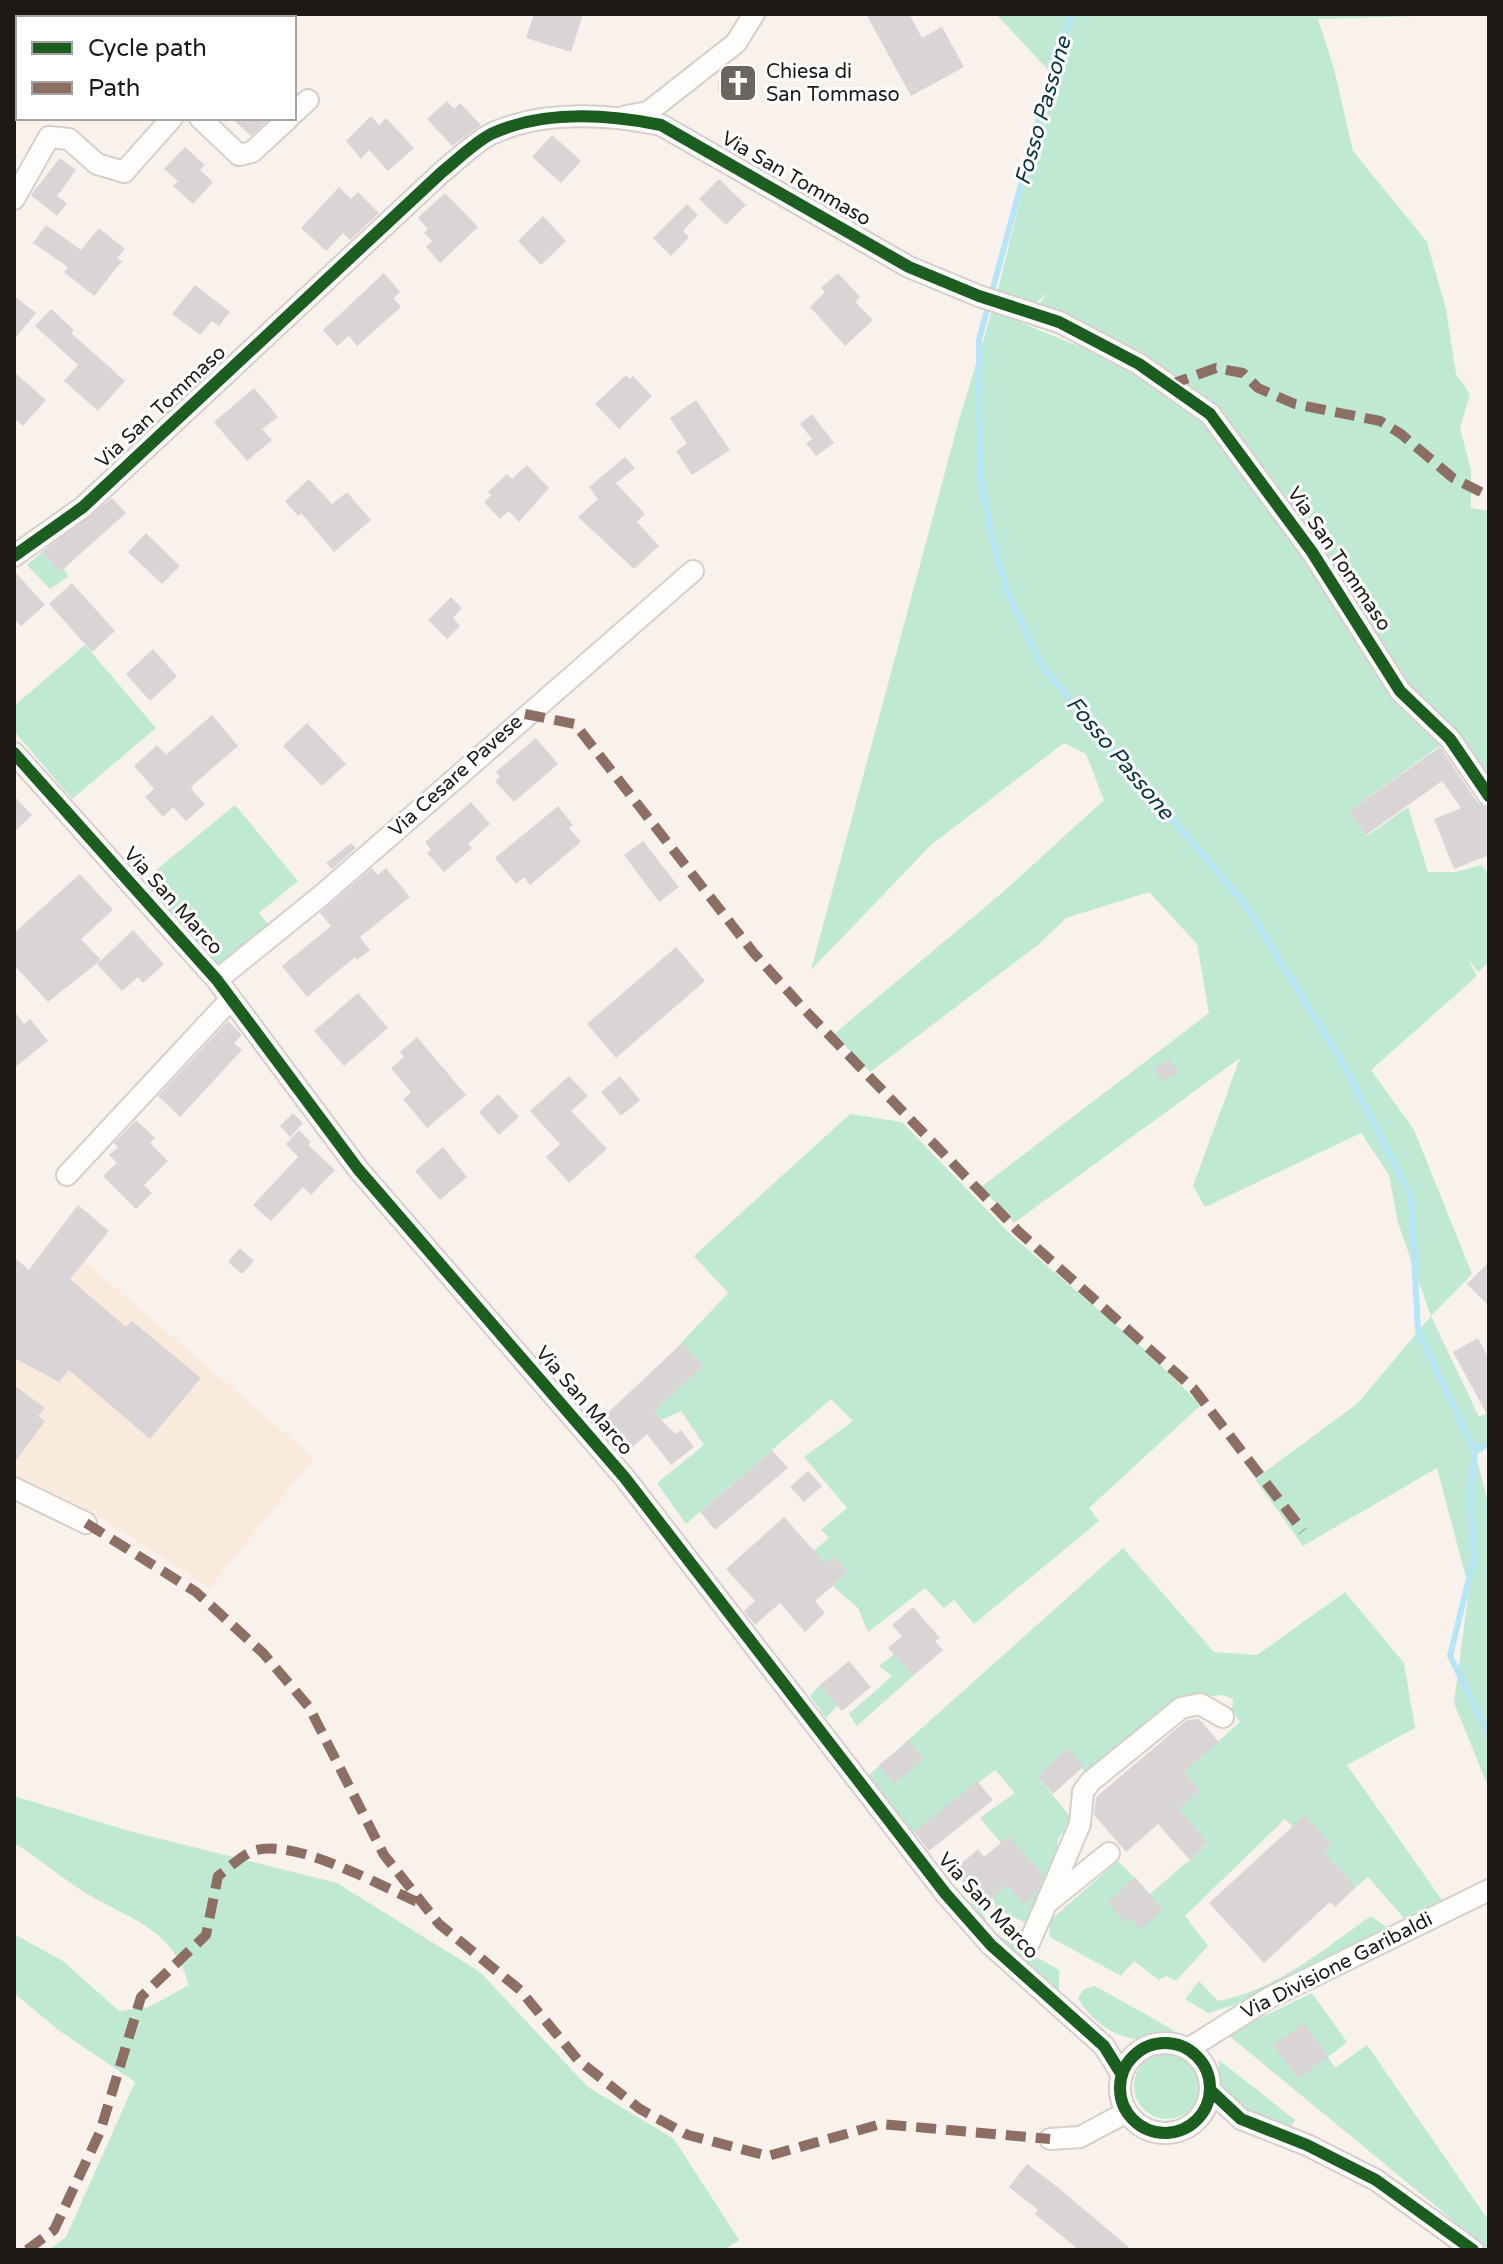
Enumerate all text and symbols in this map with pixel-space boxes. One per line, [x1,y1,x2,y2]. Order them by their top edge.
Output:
legend [16,16,296,120]
water label: Fosso Passone [1009,32,1077,188]
text: Cycle path [88,34,207,63]
place label: Chiesa di San Tommaso [766,60,900,107]
church icon: Chiesa di San Tommaso [717,62,759,104]
text: Path [88,74,141,103]
street label: Via San Tommaso [717,126,875,232]
street label: Via San Tommaso [91,341,231,473]
street label: Via San Tommaso [1282,482,1396,636]
water label: Fosso Passone [1061,691,1180,826]
street label: Via Cesare Pavese [384,710,528,842]
street label: Via San Marco [118,842,228,960]
street label: Via San Marco [530,1342,638,1460]
street label: Via San Marco [933,1848,1043,1964]
street label: Via Divisione Garibaldi [1237,1907,1437,2025]

